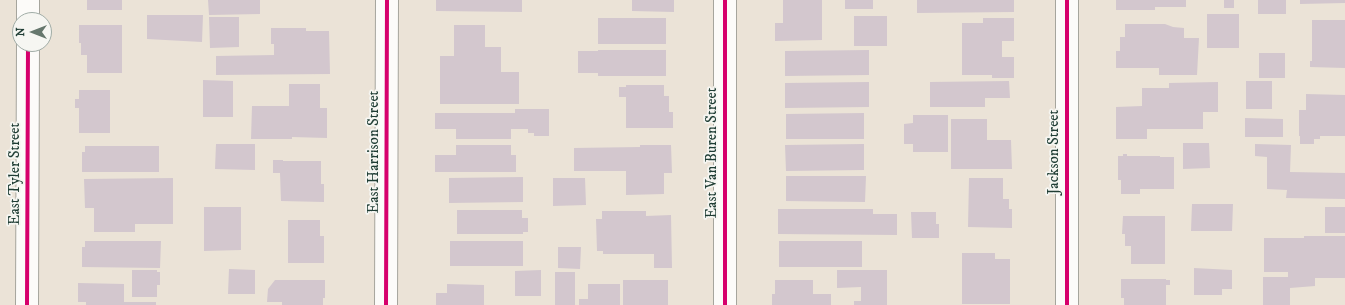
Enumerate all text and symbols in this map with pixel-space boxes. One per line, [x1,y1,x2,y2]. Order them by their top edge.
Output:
north arrow [12,12,52,52]
text: N [14,27,28,37]
street label: East Van Buren Street [704,87,722,219]
street label: East Harrison Street [366,91,384,213]
street label: Jackson Street [1046,110,1064,194]
street label: East Tyler Street [7,123,25,225]

